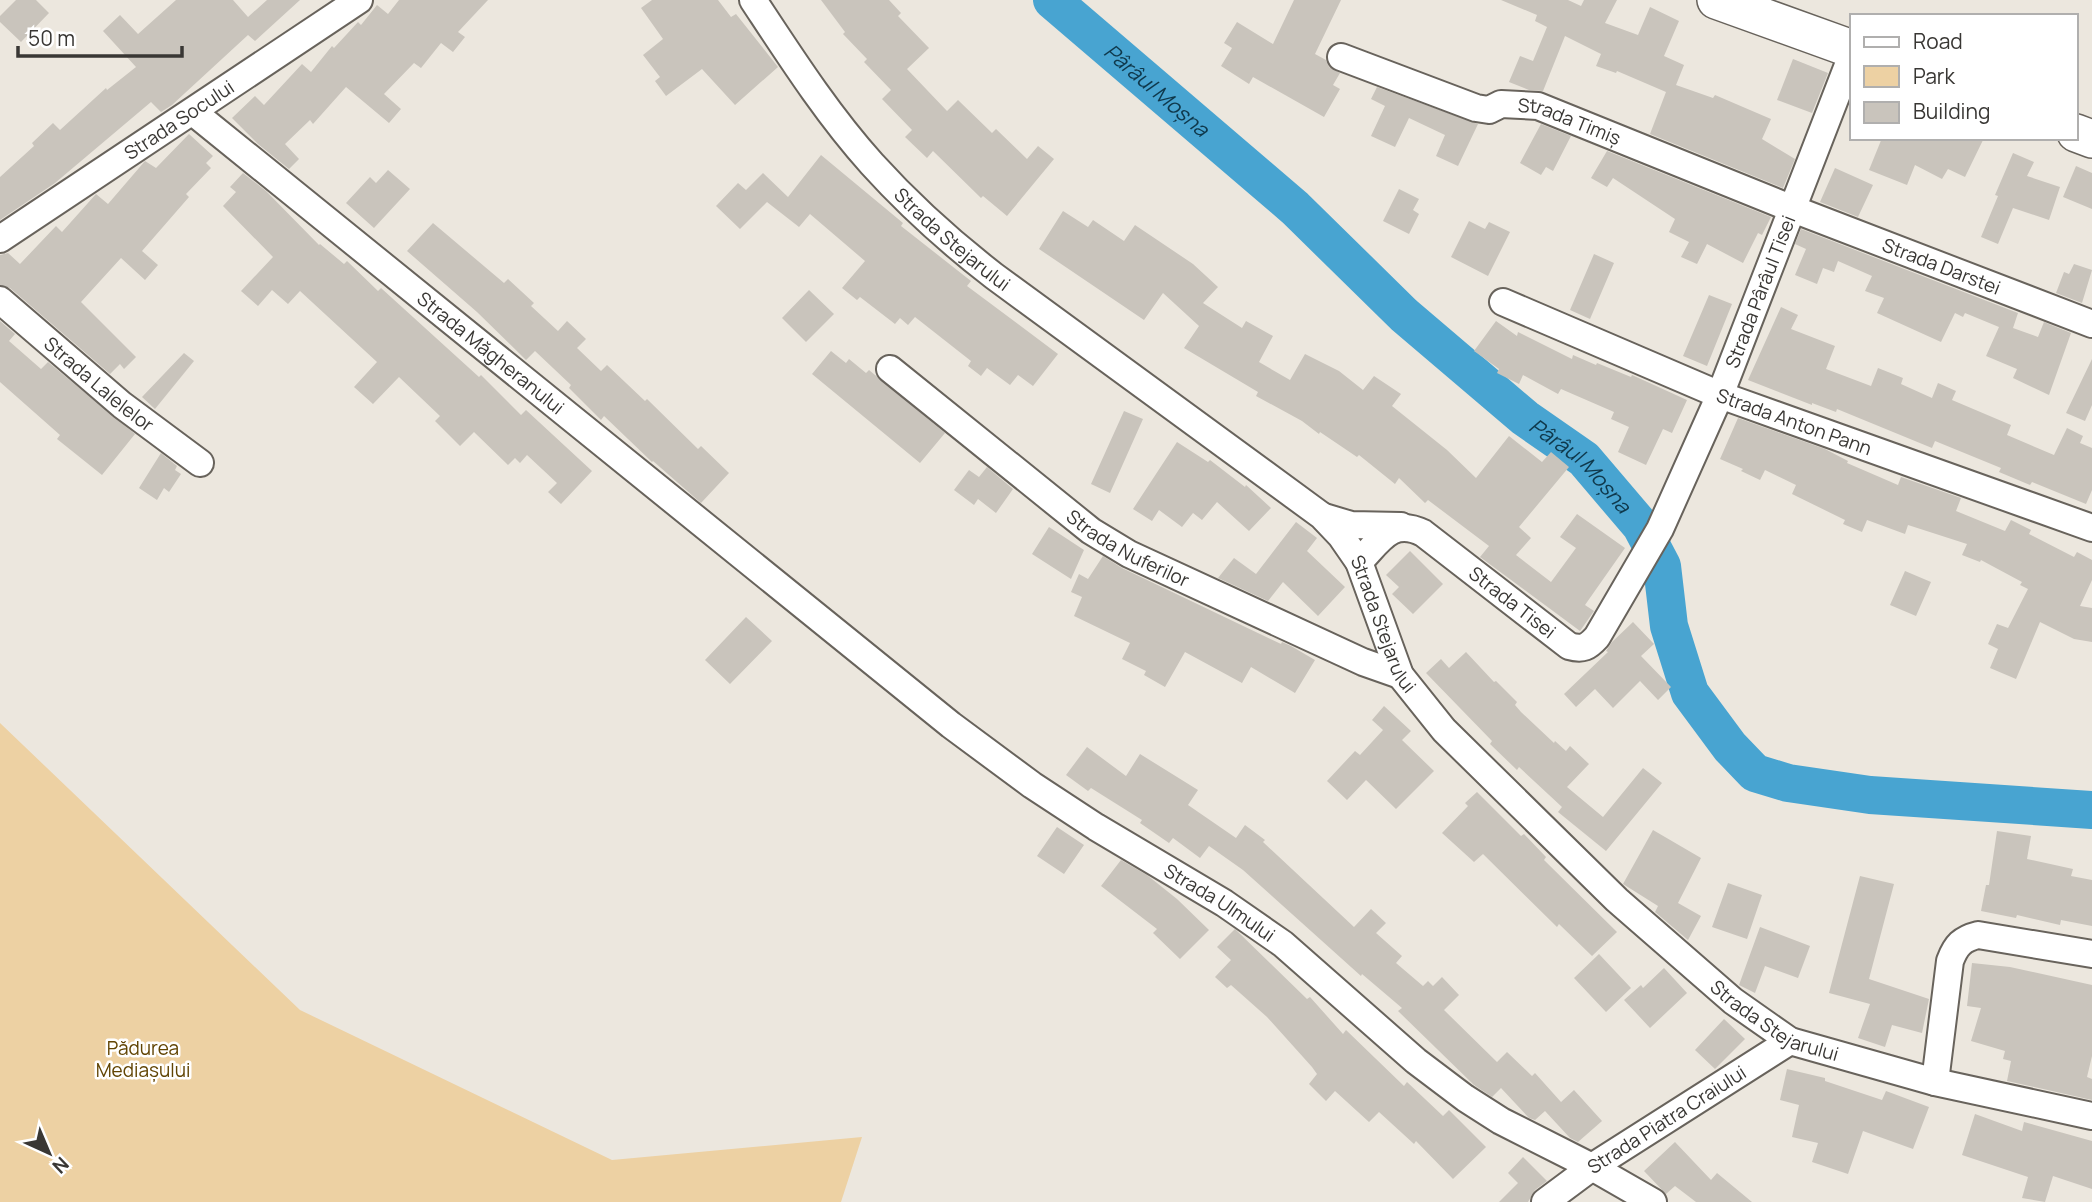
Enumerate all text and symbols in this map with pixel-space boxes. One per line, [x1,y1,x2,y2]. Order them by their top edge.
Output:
scale bar [18,14,182,58]
legend [1850,14,2078,140]
text: 50 m [28,24,75,52]
text: Road [1913,27,1963,55]
water label: Pârâul Moșna [1099,37,1216,143]
text: Park [1913,62,1955,90]
street label: Strada Socului [119,74,239,166]
street label: Strada Timiș [1517,92,1625,151]
text: Building [1913,97,1990,125]
street label: Strada Stejarului [888,182,1016,297]
street label: Strada Pârâul Tisei [1719,212,1801,372]
street label: Strada Darstei [1879,232,2004,301]
street label: Strada Măgheranului [412,285,570,420]
street label: Strada Lalelelor [39,331,160,438]
street label: Strada Anton Pann [1713,382,1876,461]
water label: Pârâul Moșna [1524,412,1639,520]
street label: Strada Nuferilor [1061,503,1194,593]
street label: Strada Stejarului [1345,550,1422,698]
street label: Strada Tisei [1464,560,1561,644]
street label: Strada Ulmului [1159,857,1280,948]
street label: Strada Stejarului [1705,974,1842,1067]
park label: Pădurea Mediașului [96,1035,190,1083]
street label: Strada Piatra Craiului [1582,1059,1751,1180]
north arrow [14,1118,84,1188]
text: N [47,1151,75,1179]

